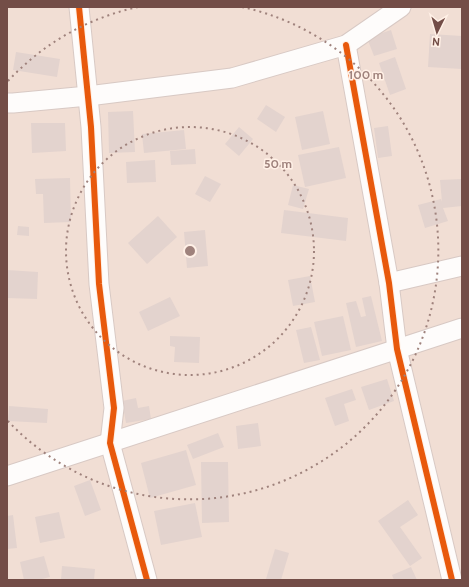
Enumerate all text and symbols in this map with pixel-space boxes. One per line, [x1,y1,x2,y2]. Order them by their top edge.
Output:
north arrow [417,12,457,52]
text: N [432,35,441,49]
text: 100 m [349,67,383,82]
text: 50 m [264,156,292,171]
centre of rings [183,244,197,258]

